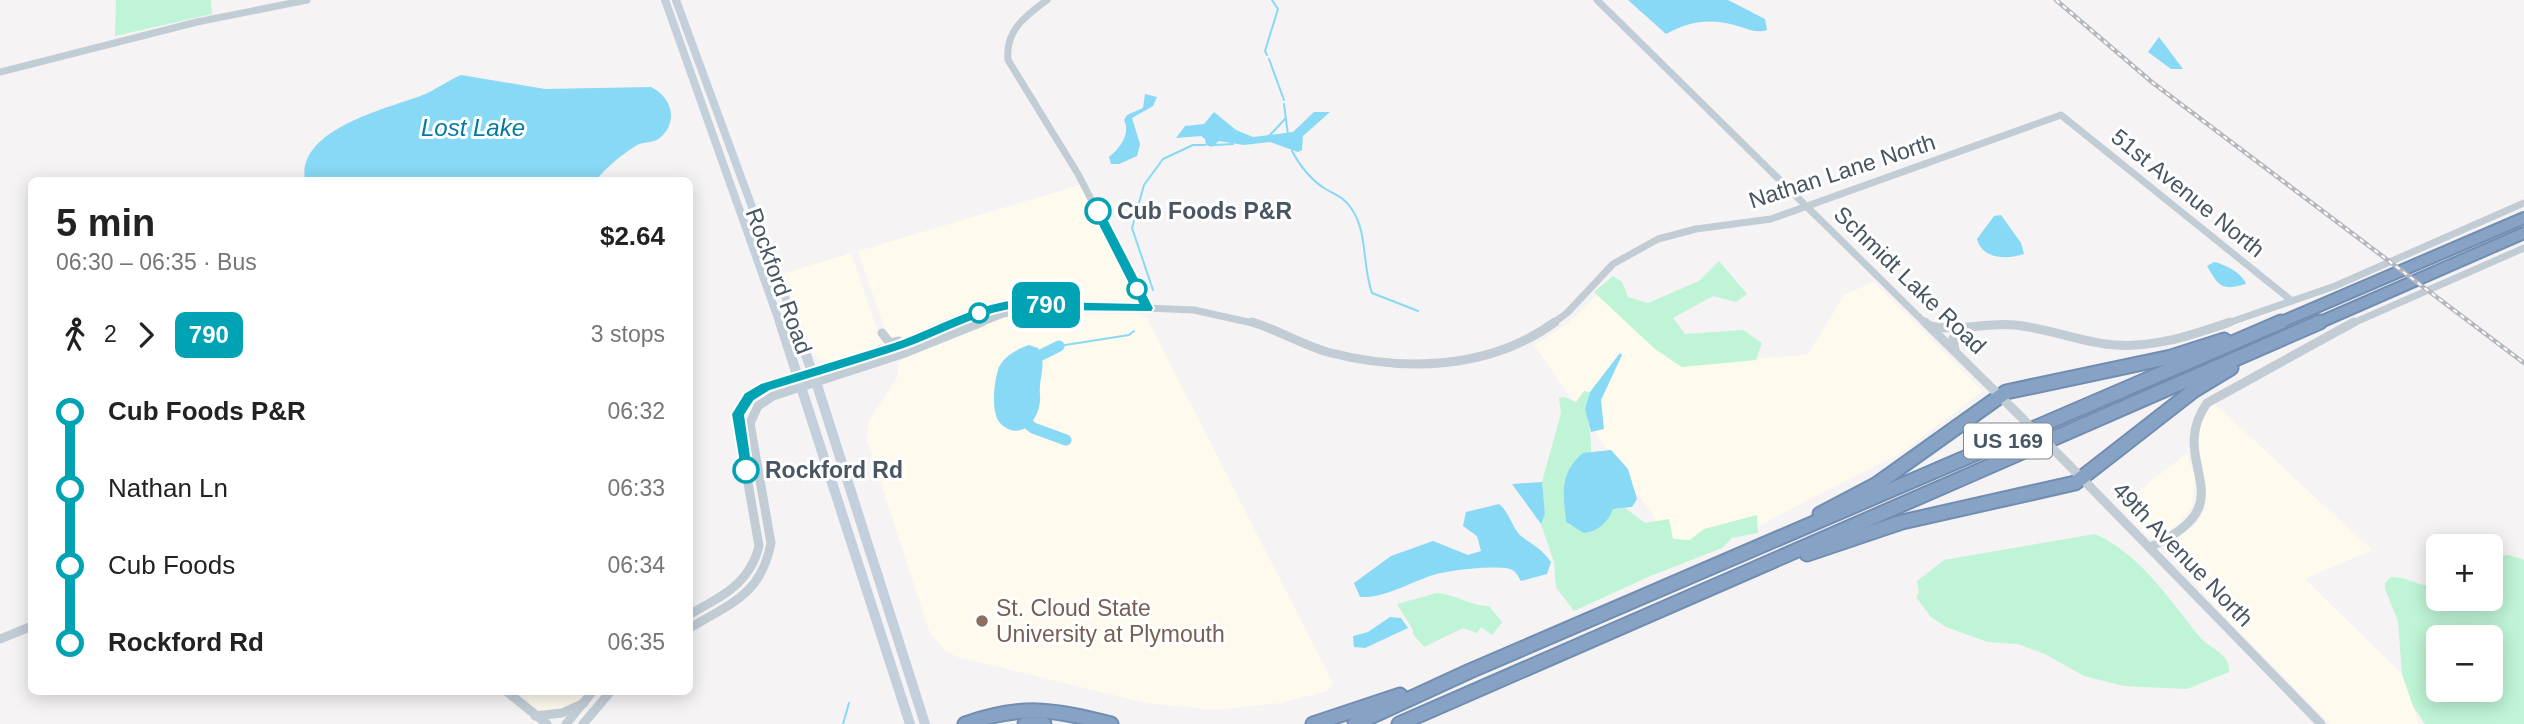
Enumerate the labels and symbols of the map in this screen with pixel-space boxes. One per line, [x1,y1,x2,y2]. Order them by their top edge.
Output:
water label: Lost Lake [421,114,525,141]
street label: 51st Avenue North [2106,123,2270,263]
street label: Nathan Lane North [1746,129,1938,213]
marker: Cub Foods P&R [1085,198,1111,224]
place label: Cub Foods P&R [1117,198,1292,224]
street label: Schmidt Lake Road [1829,201,1991,359]
street label: Rockford Road [741,204,817,358]
unlabelled marker [1127,279,1147,299]
line badge: 790 [1006,282,1086,328]
unlabelled marker [969,303,989,323]
road number: US 169 [1964,424,2052,458]
marker: Rockford Rd [733,457,759,483]
place label: Rockford Rd [765,457,903,483]
street label: 49th Avenue North [2108,477,2258,631]
place label: St. Cloud State University at Plymouth [996,595,1225,647]
marker: St. Cloud State University at Plymouth [974,613,990,629]

